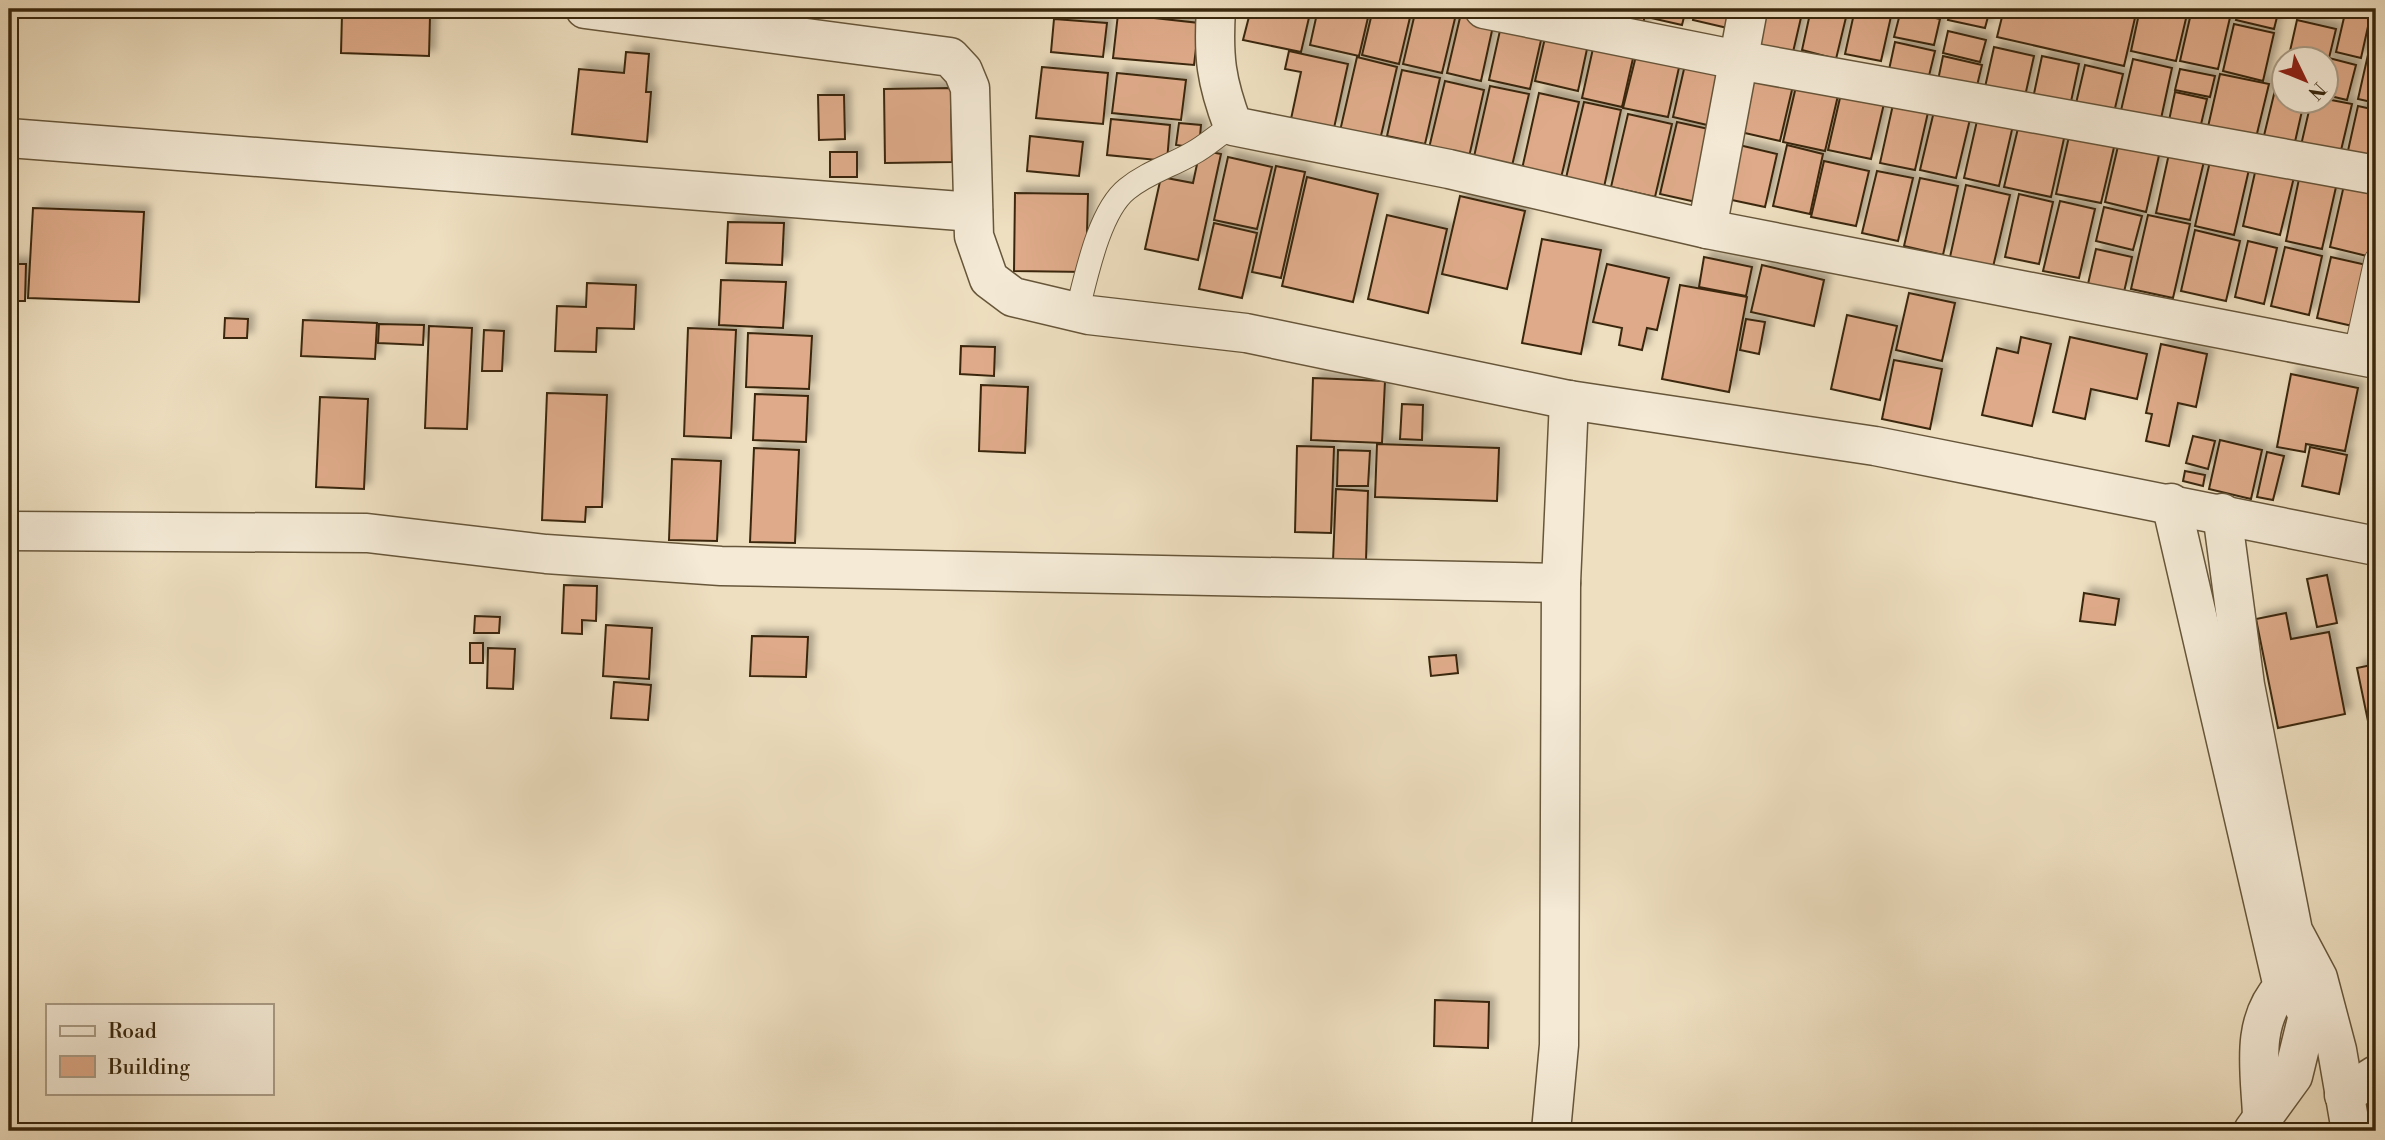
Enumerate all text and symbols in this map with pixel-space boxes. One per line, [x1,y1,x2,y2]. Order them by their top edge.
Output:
north arrow [2270,46,2340,116]
text: N [2303,77,2331,105]
legend [46,1004,273,1094]
text: Road [108,1019,157,1045]
text: Building [107,1055,190,1081]

